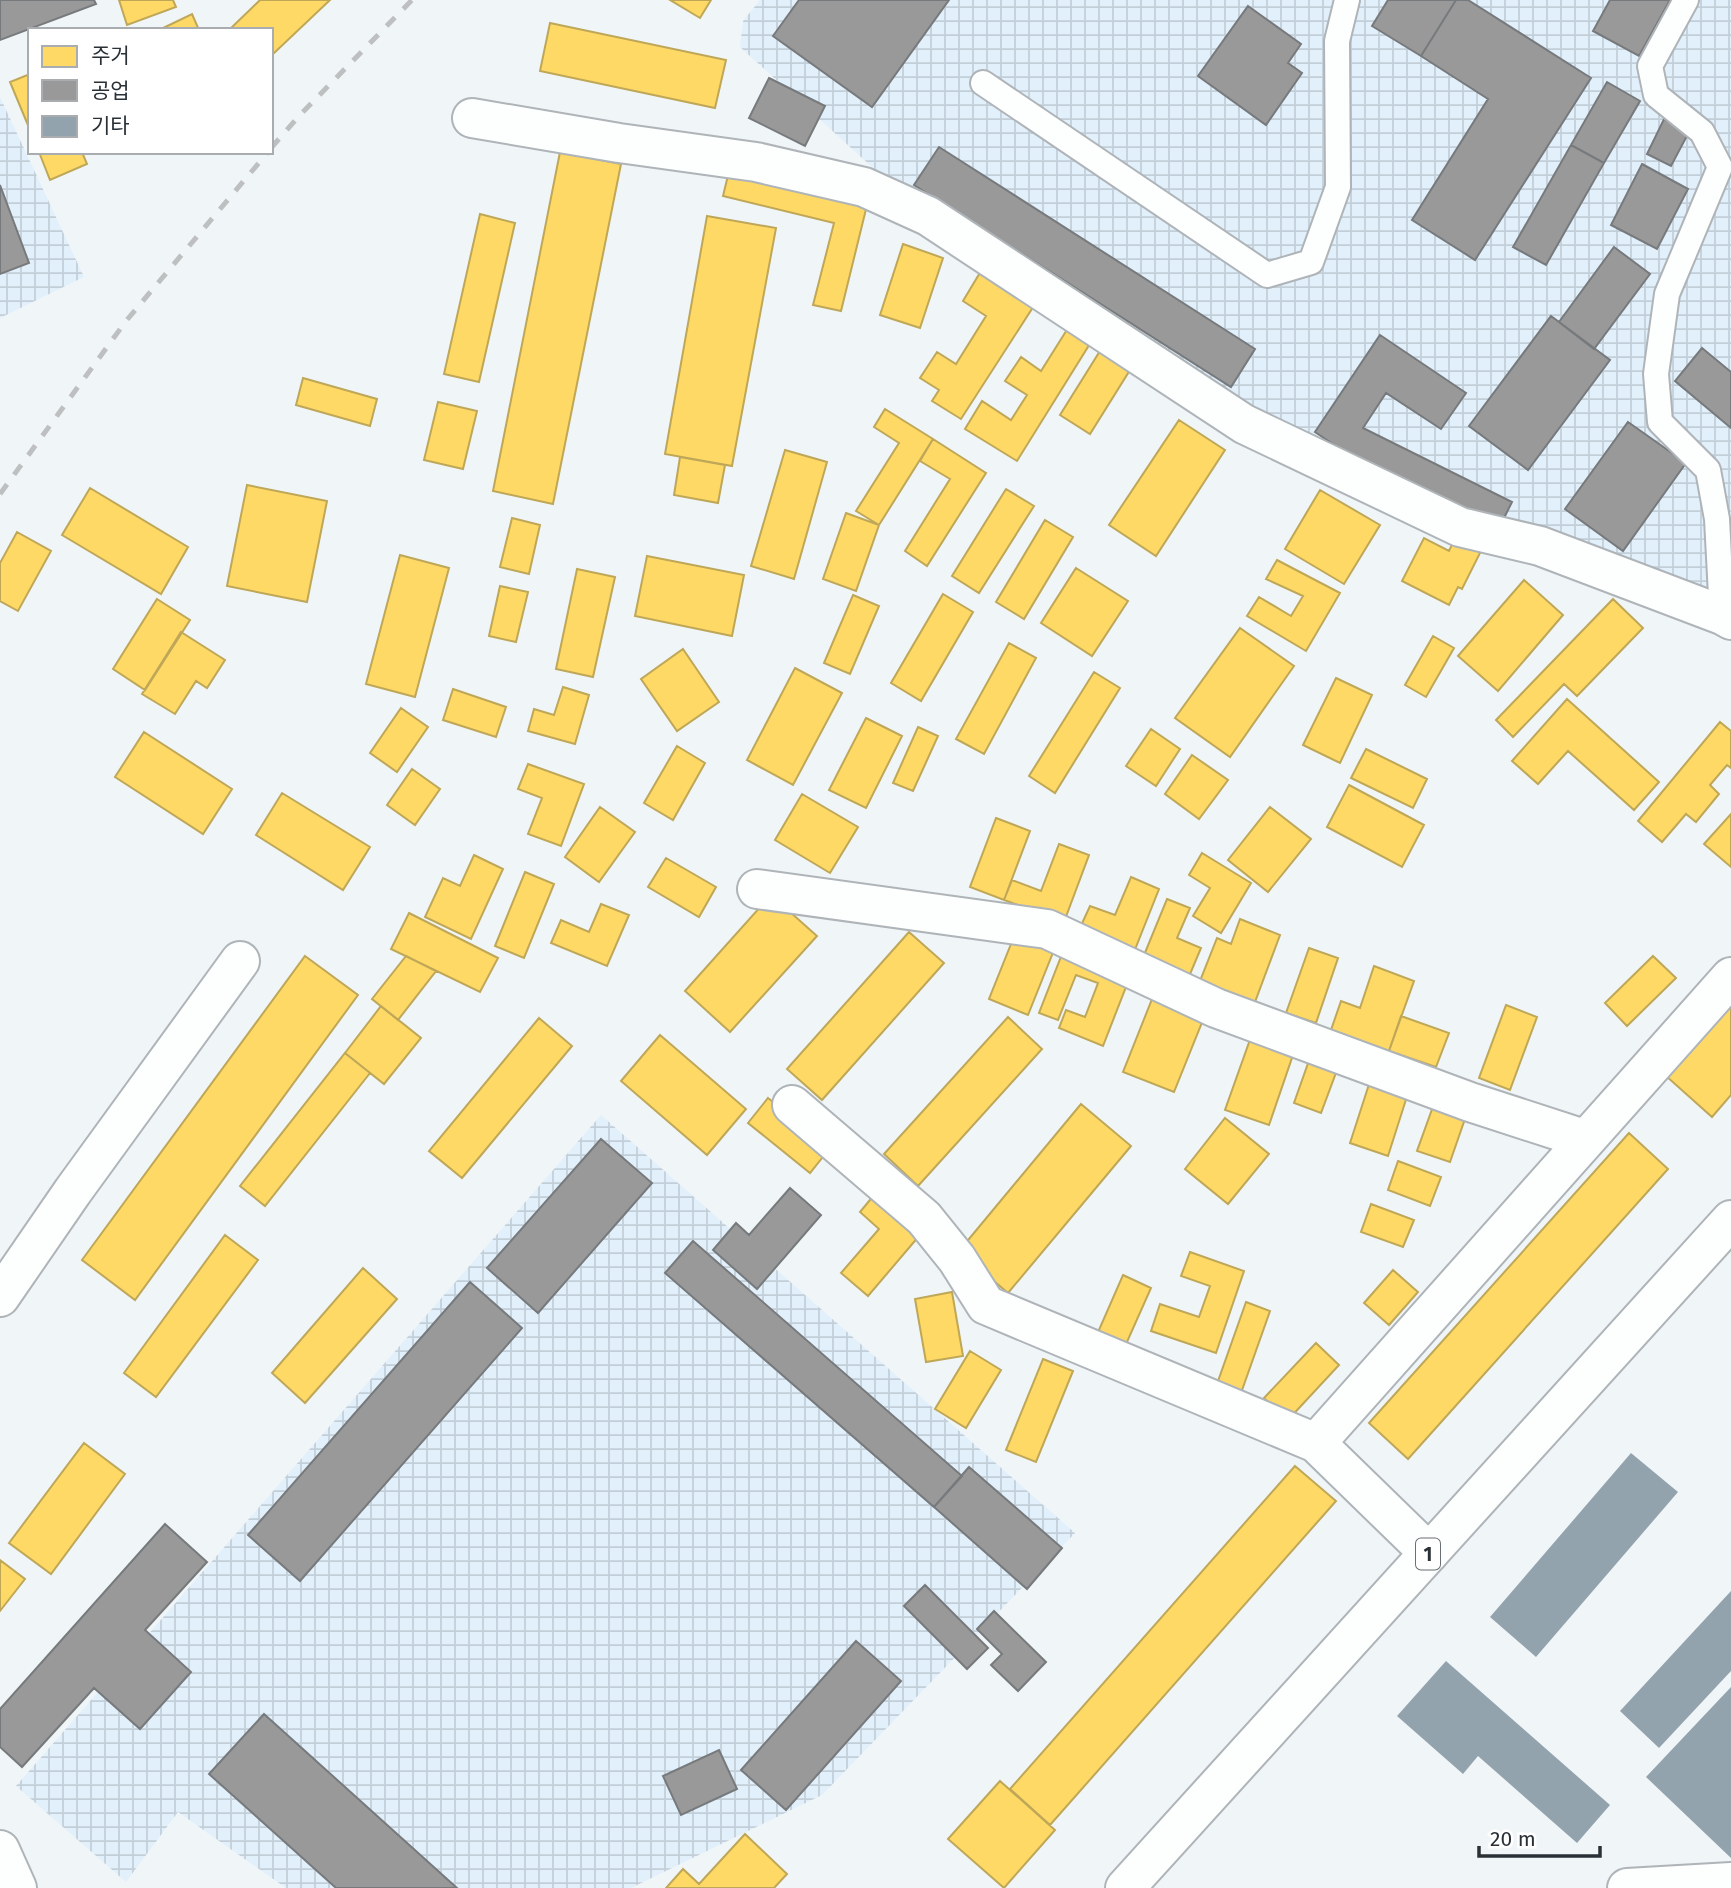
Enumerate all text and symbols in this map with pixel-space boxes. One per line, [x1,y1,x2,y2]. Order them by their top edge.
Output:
legend [28,28,273,154]
text: 주거 [91,43,130,69]
text: 공업 [91,78,130,104]
text: 기타 [91,113,130,139]
road number: 1 [1416,1538,1440,1570]
scale bar [1479,1814,1600,1858]
text: 20 m [1490,1826,1536,1852]

